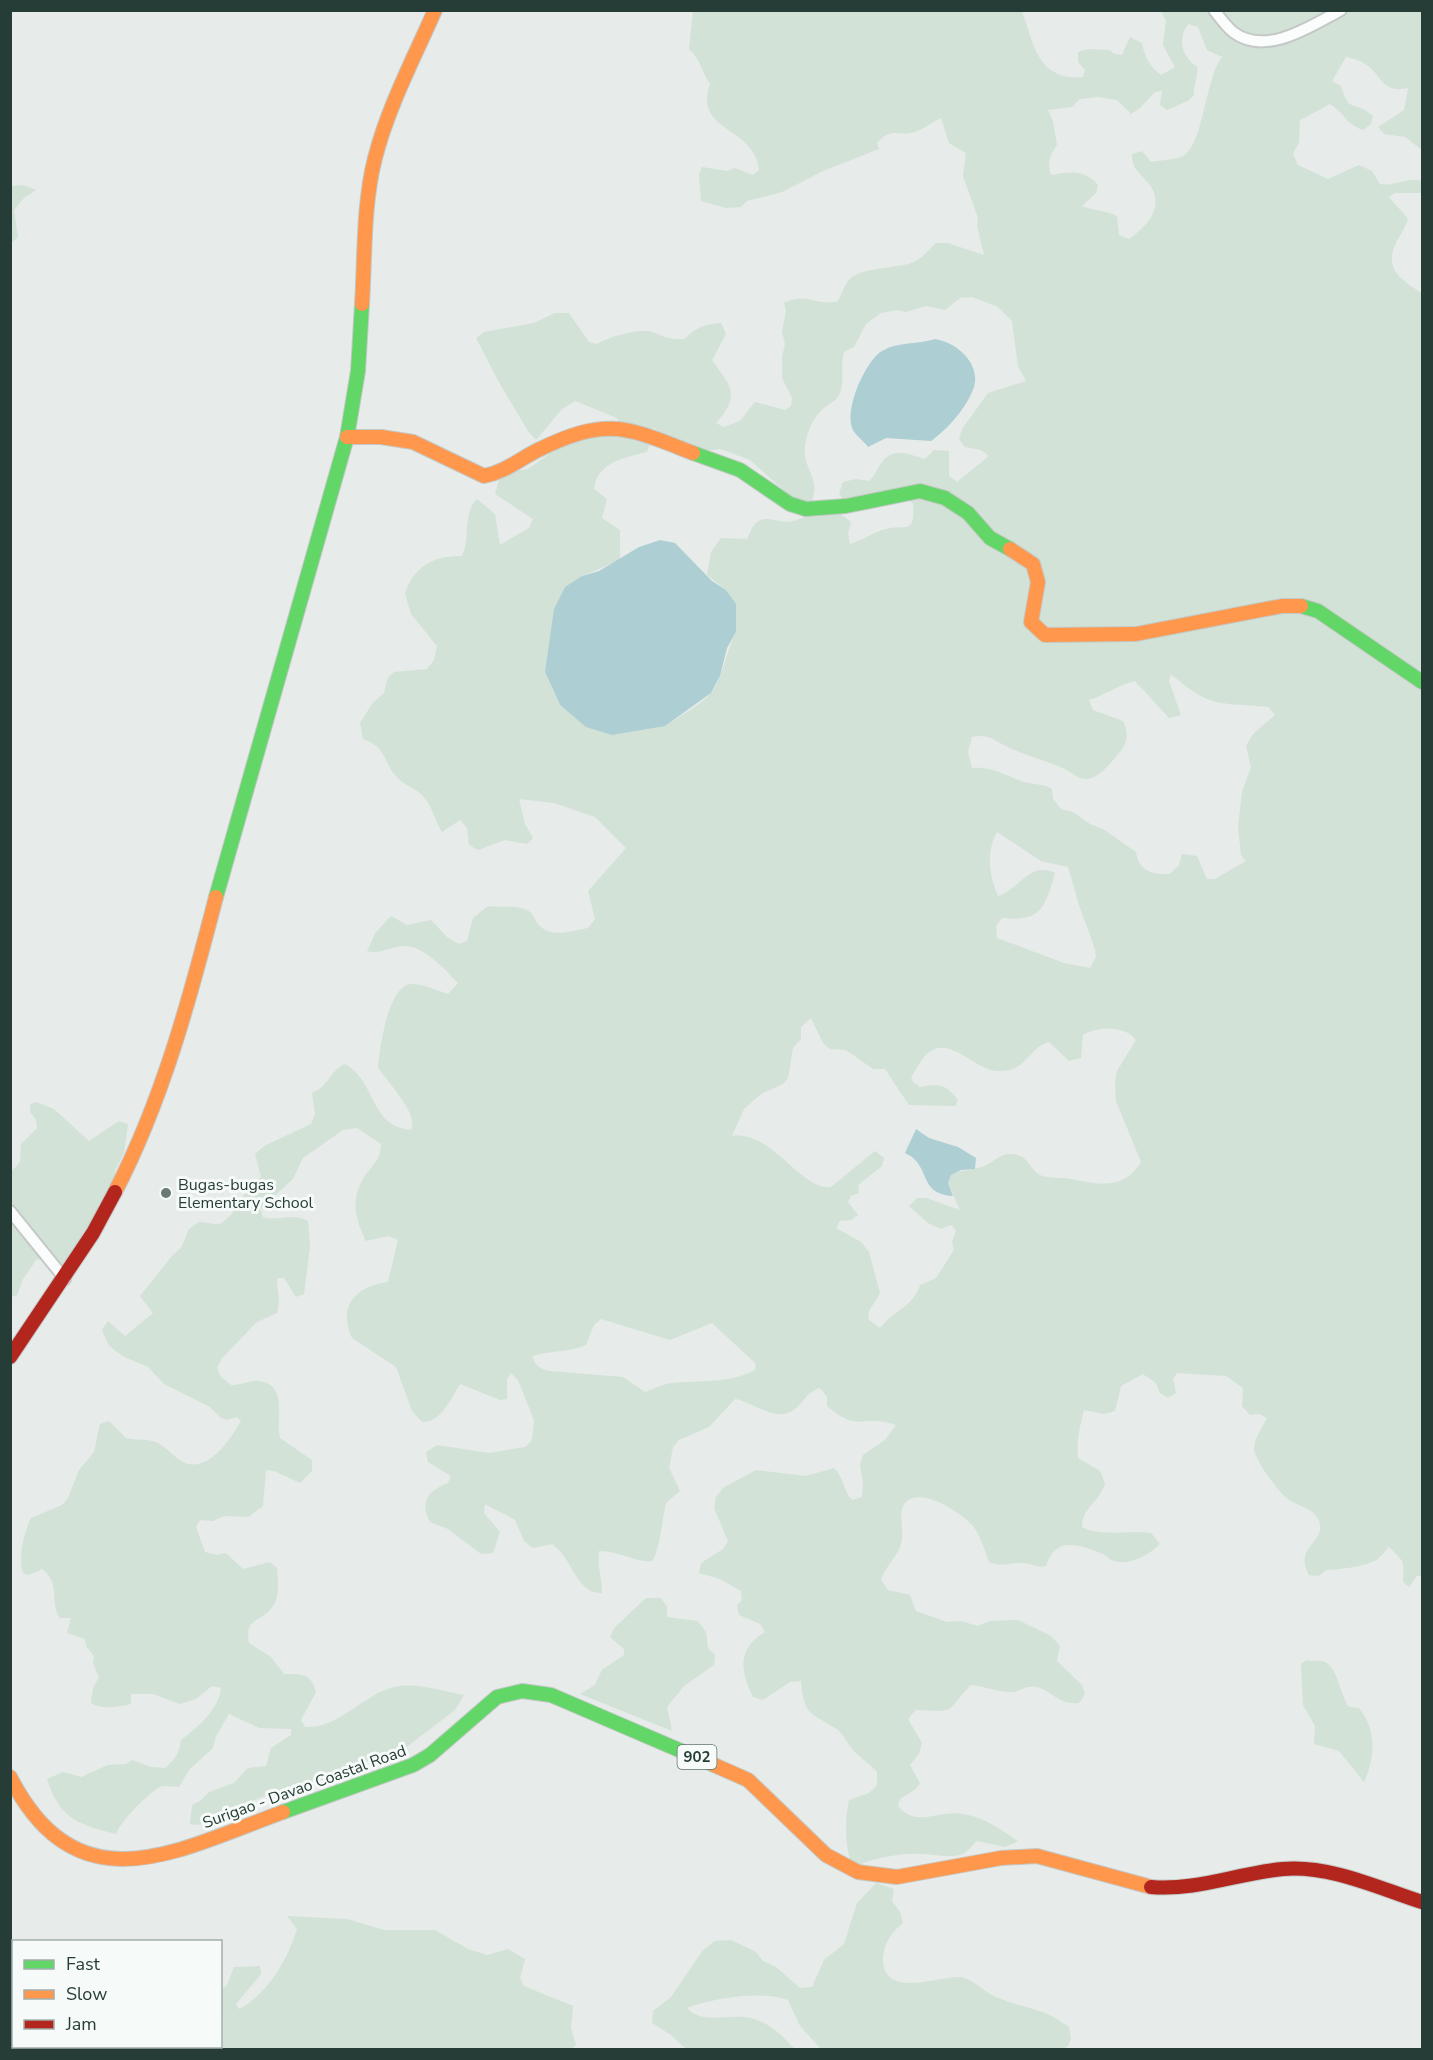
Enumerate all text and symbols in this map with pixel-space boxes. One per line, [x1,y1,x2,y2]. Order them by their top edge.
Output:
place label: Bugas-bugas Elementary School [178,1174,314,1214]
marker: Bugas-bugas Elementary School [159,1186,173,1200]
street label: Surigao - Davao Coastal Road [199,1740,409,1834]
road number: 902 [678,1745,716,1769]
legend [12,1940,222,2048]
text: Fast [66,1952,101,1976]
text: Slow [66,1982,107,2006]
text: Jam [65,2012,97,2036]

